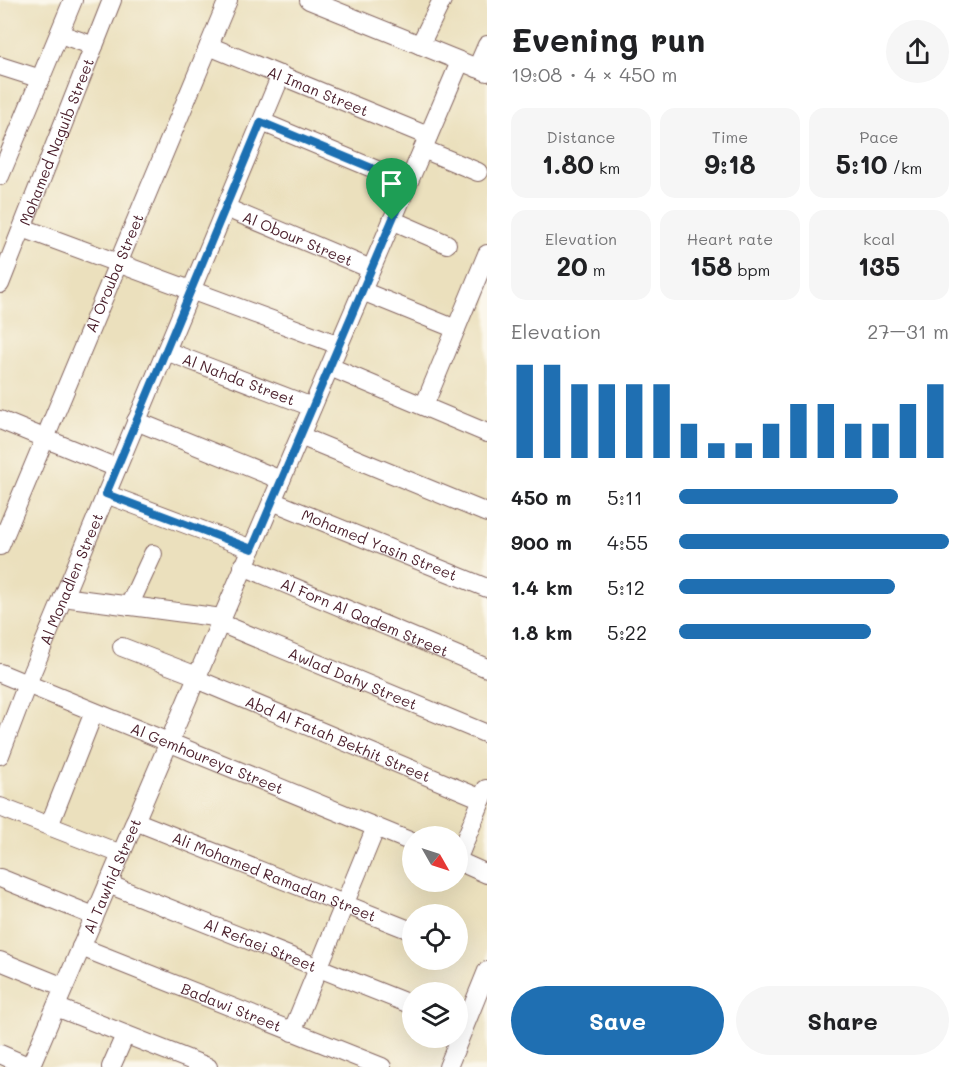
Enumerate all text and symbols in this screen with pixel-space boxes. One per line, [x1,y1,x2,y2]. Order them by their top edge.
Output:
text: Evening run [511,17,705,60]
button: share [886,20,949,83]
street label: Mohamed Naguib Street [14,55,98,228]
street label: Al Iman Street [264,61,372,121]
text: 19:08 · 4 × 450 m [511,61,677,87]
text: Distance [547,126,615,147]
text: Time [712,126,748,147]
text: Pace [859,126,899,147]
text: 1.80 [542,147,594,181]
text: 9:18 [704,147,756,181]
text: 5:10 [836,147,887,181]
text: km [594,157,620,178]
text: /km [887,157,922,178]
pin [366,158,417,220]
icon: arrive [375,167,408,200]
street label: Al Obour Street [240,206,356,270]
street label: Al Orouba Street [80,210,148,335]
text: Elevation [545,228,617,249]
text: Heart rate [687,228,773,249]
text: kcal [863,228,895,249]
text: 20 [556,249,588,283]
text: 158 [690,249,732,283]
text: 135 [858,249,900,283]
text: m [588,259,606,280]
text: bpm [732,259,770,280]
text: Elevation [511,318,601,344]
text: 27–31 m [867,318,949,344]
street label: Al Nahda Street [180,348,298,410]
text: 450 m [511,484,571,510]
text: 5:11 [607,484,643,510]
street label: Mohamed Yasin Street [299,504,460,585]
street label: Al Monadlen Street [35,510,107,648]
text: 900 m [511,529,572,555]
text: 4:55 [607,529,648,555]
street label: Al Forn Al Qadem Street [278,573,452,661]
text: 1.4 km [511,574,573,600]
text: 5:12 [607,574,645,600]
text: 1.8 km [511,619,572,645]
text: 5:22 [607,619,647,645]
street label: Awlad Dahy Street [285,643,421,714]
street label: Abd Al Fatah Bekhit Street [242,691,434,786]
street label: Al Gemhoureya Street [128,718,287,798]
street label: Al Tawhid Street [78,815,145,936]
north arrow [402,826,468,892]
map controls [402,826,468,1048]
street label: Ali Mohamed Ramadan Street [169,827,379,926]
button: locate [402,904,468,970]
street label: Al Refaei Street [201,913,320,976]
street label: Badawi Street [178,978,285,1036]
button: layers [402,982,468,1048]
button: Save [511,986,724,1055]
button: Share [736,986,949,1055]

